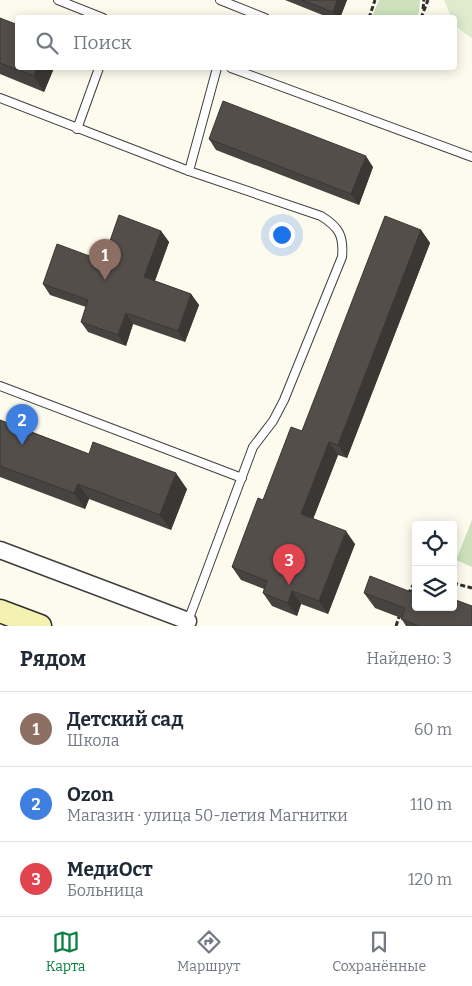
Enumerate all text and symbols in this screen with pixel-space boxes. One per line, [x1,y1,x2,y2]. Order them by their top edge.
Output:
search box [15,15,457,70]
icon: search [33,29,61,57]
text: Поиск [73,31,132,54]
your location [269,222,295,248]
pin: 1 [89,239,121,280]
pin: 2 [6,404,38,445]
map controls [412,521,457,611]
button: locate [412,521,457,566]
pin: 3 [273,544,305,585]
button: layers [412,566,457,611]
text: Рядом [20,646,86,672]
text: Найдено: 3 [367,649,452,668]
text: Детский сад [67,708,183,731]
text: 1 [33,720,39,739]
text: 60 m [414,720,452,739]
text: Школа [67,731,119,750]
text: Ozon [67,783,114,806]
text: 2 [31,795,41,814]
text: 110 m [410,795,452,814]
text: Магазин · улица 50-летия Магнитки [67,806,348,825]
text: МедиОст [67,858,153,881]
text: 3 [31,870,41,889]
text: 120 m [408,870,452,889]
text: Больница [67,881,144,900]
tab: Карта [46,928,85,975]
tab: Маршрут [177,928,240,975]
tab: Сохранённые [332,928,426,975]

